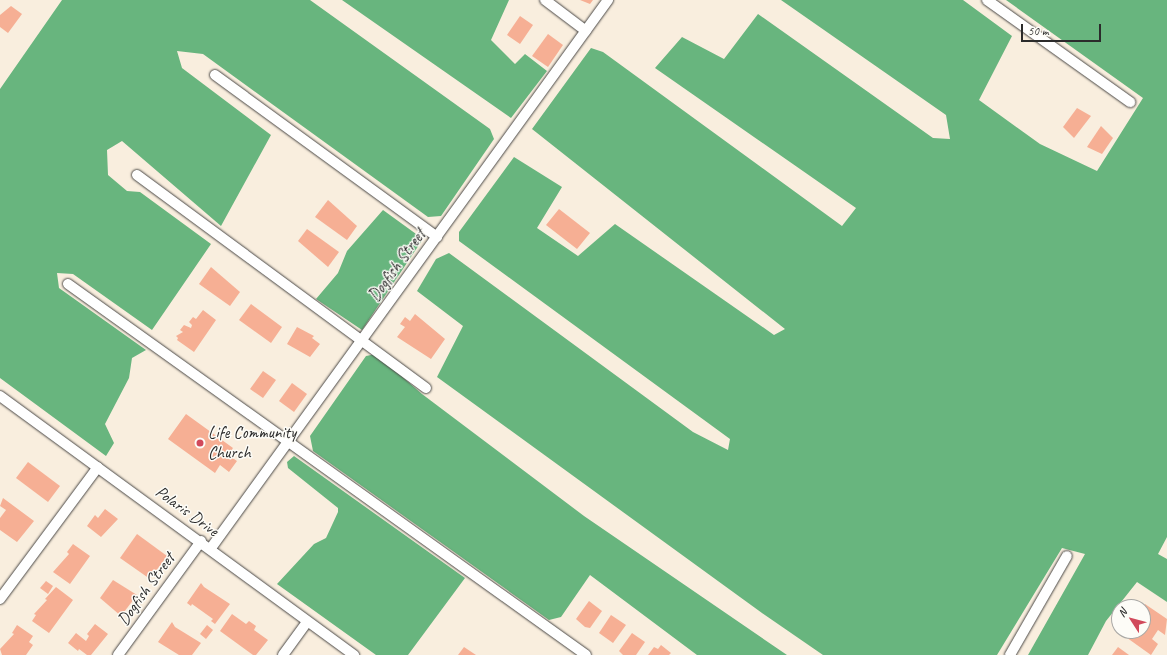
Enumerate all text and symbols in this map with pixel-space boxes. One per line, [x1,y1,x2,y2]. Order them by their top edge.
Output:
scale bar [1023,16,1103,42]
text: 50 m [1028,23,1048,39]
street label: Dogfish Street [364,225,430,305]
place label: Life Community Church [208,423,296,463]
marker: Life Community Church [195,438,205,448]
street label: Polaris Drive [152,481,222,541]
street label: Dogfish Street [113,549,179,629]
north arrow [1111,599,1151,639]
text: N [1114,606,1130,619]

